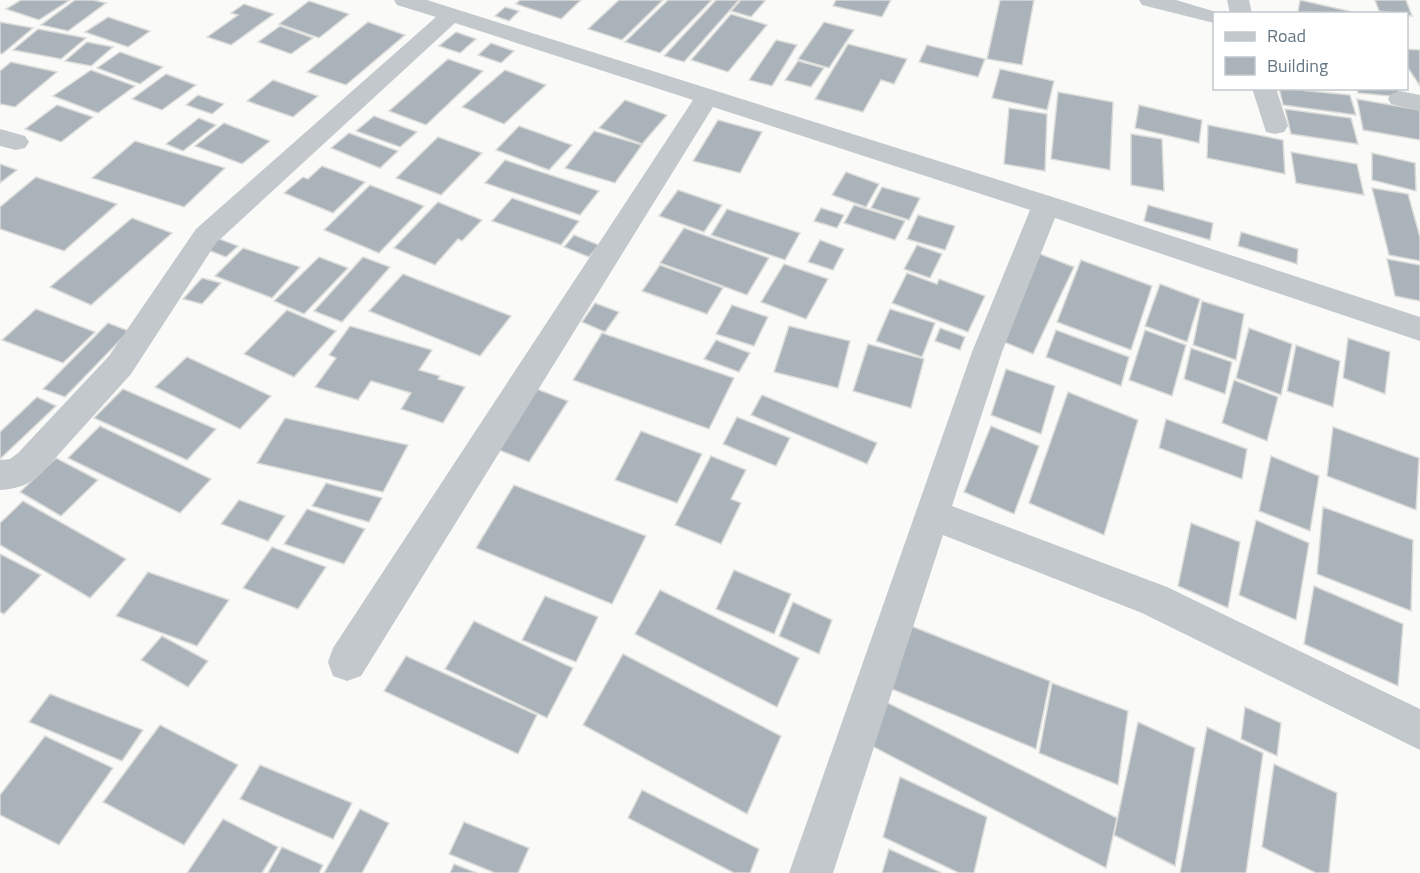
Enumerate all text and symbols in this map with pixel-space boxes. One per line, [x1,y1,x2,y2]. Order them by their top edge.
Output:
legend [1213,12,1408,90]
text: Road [1267,22,1306,49]
text: Building [1267,52,1328,79]

